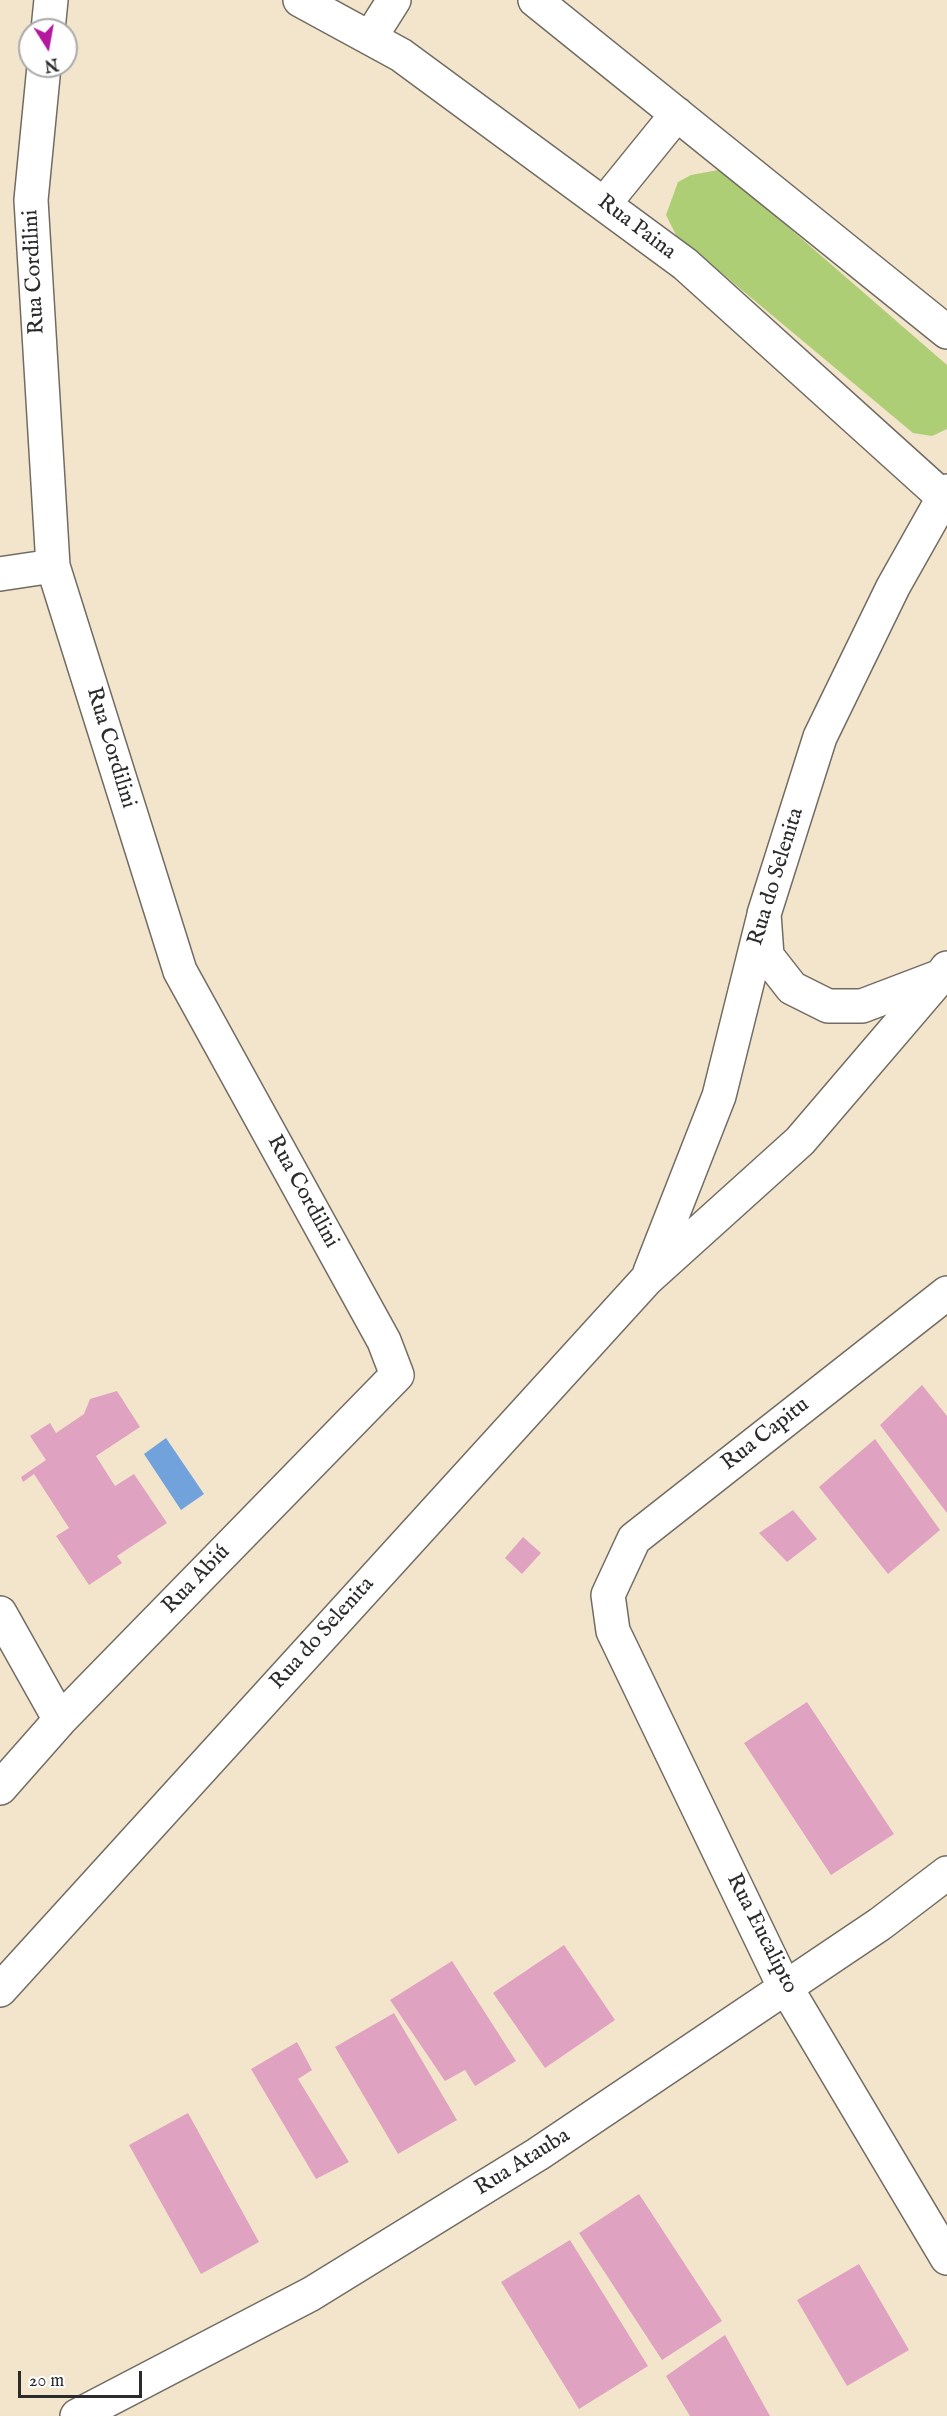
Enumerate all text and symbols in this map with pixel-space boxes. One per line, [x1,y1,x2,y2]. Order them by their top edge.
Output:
north arrow [18,18,78,78]
text: N [42,53,60,75]
street label: Rua Paina [592,190,680,266]
street label: Rua Cordilini [19,209,51,335]
street label: Rua Cordilini [79,684,141,812]
street label: Rua do Selenita [744,805,810,949]
street label: Rua Cordilini [260,1131,344,1253]
street label: Rua Capitu [717,1393,815,1477]
street label: Rua Abiú [158,1540,236,1620]
street label: Rua do Selenita [265,1572,381,1696]
street label: Rua Eucalipto [719,1870,803,1998]
street label: Rua Atauba [471,2123,575,2203]
scale bar [21,2359,146,2397]
text: 20 m [29,2370,64,2393]

